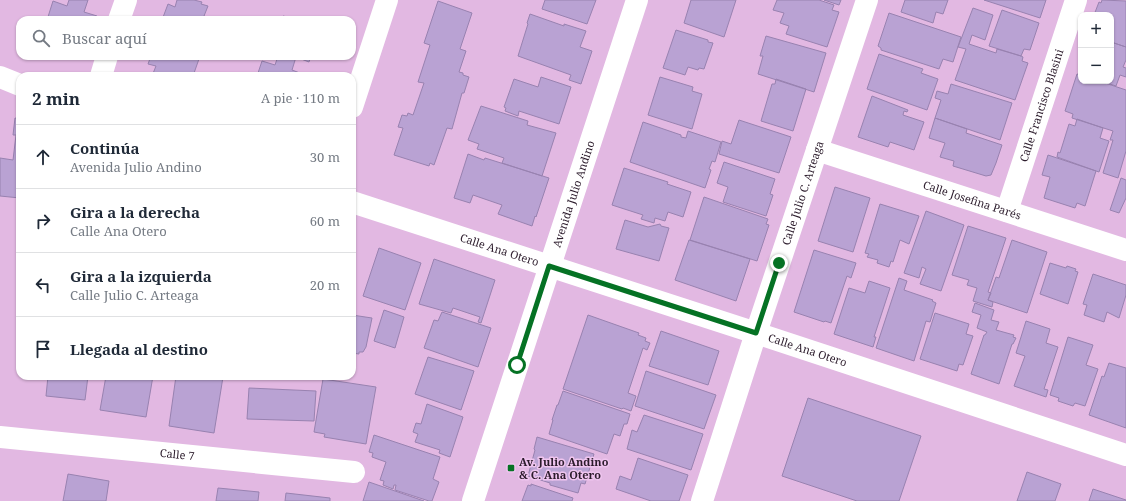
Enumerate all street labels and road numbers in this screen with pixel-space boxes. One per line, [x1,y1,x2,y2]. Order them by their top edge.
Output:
street label: Calle Francisco Blasini [1016,47,1067,164]
street label: Avenida Julio Andino [549,138,598,249]
street label: Calle Julio C. Arteaga [778,139,827,247]
street label: Calle Josefina Parés [921,177,1023,223]
street label: Calle Ana Otero [458,230,541,269]
street label: Calle Ana Otero [766,330,849,369]
street label: Calle 7 [159,445,195,463]

